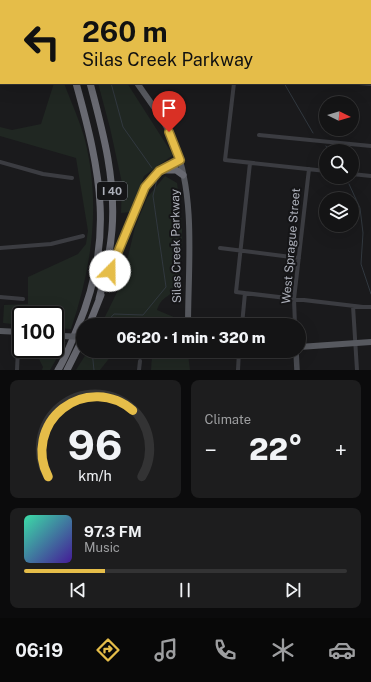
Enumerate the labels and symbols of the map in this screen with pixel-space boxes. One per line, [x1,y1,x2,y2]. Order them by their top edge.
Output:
pin [152,91,186,132]
north arrow [319,96,359,136]
road number: I 40 [97,182,127,200]
street label: West Sprague Street [279,187,303,305]
street label: Silas Creek Parkway [168,188,184,303]
position arrow [89,250,131,292]
speed limit sign: 100 [12,306,64,358]

